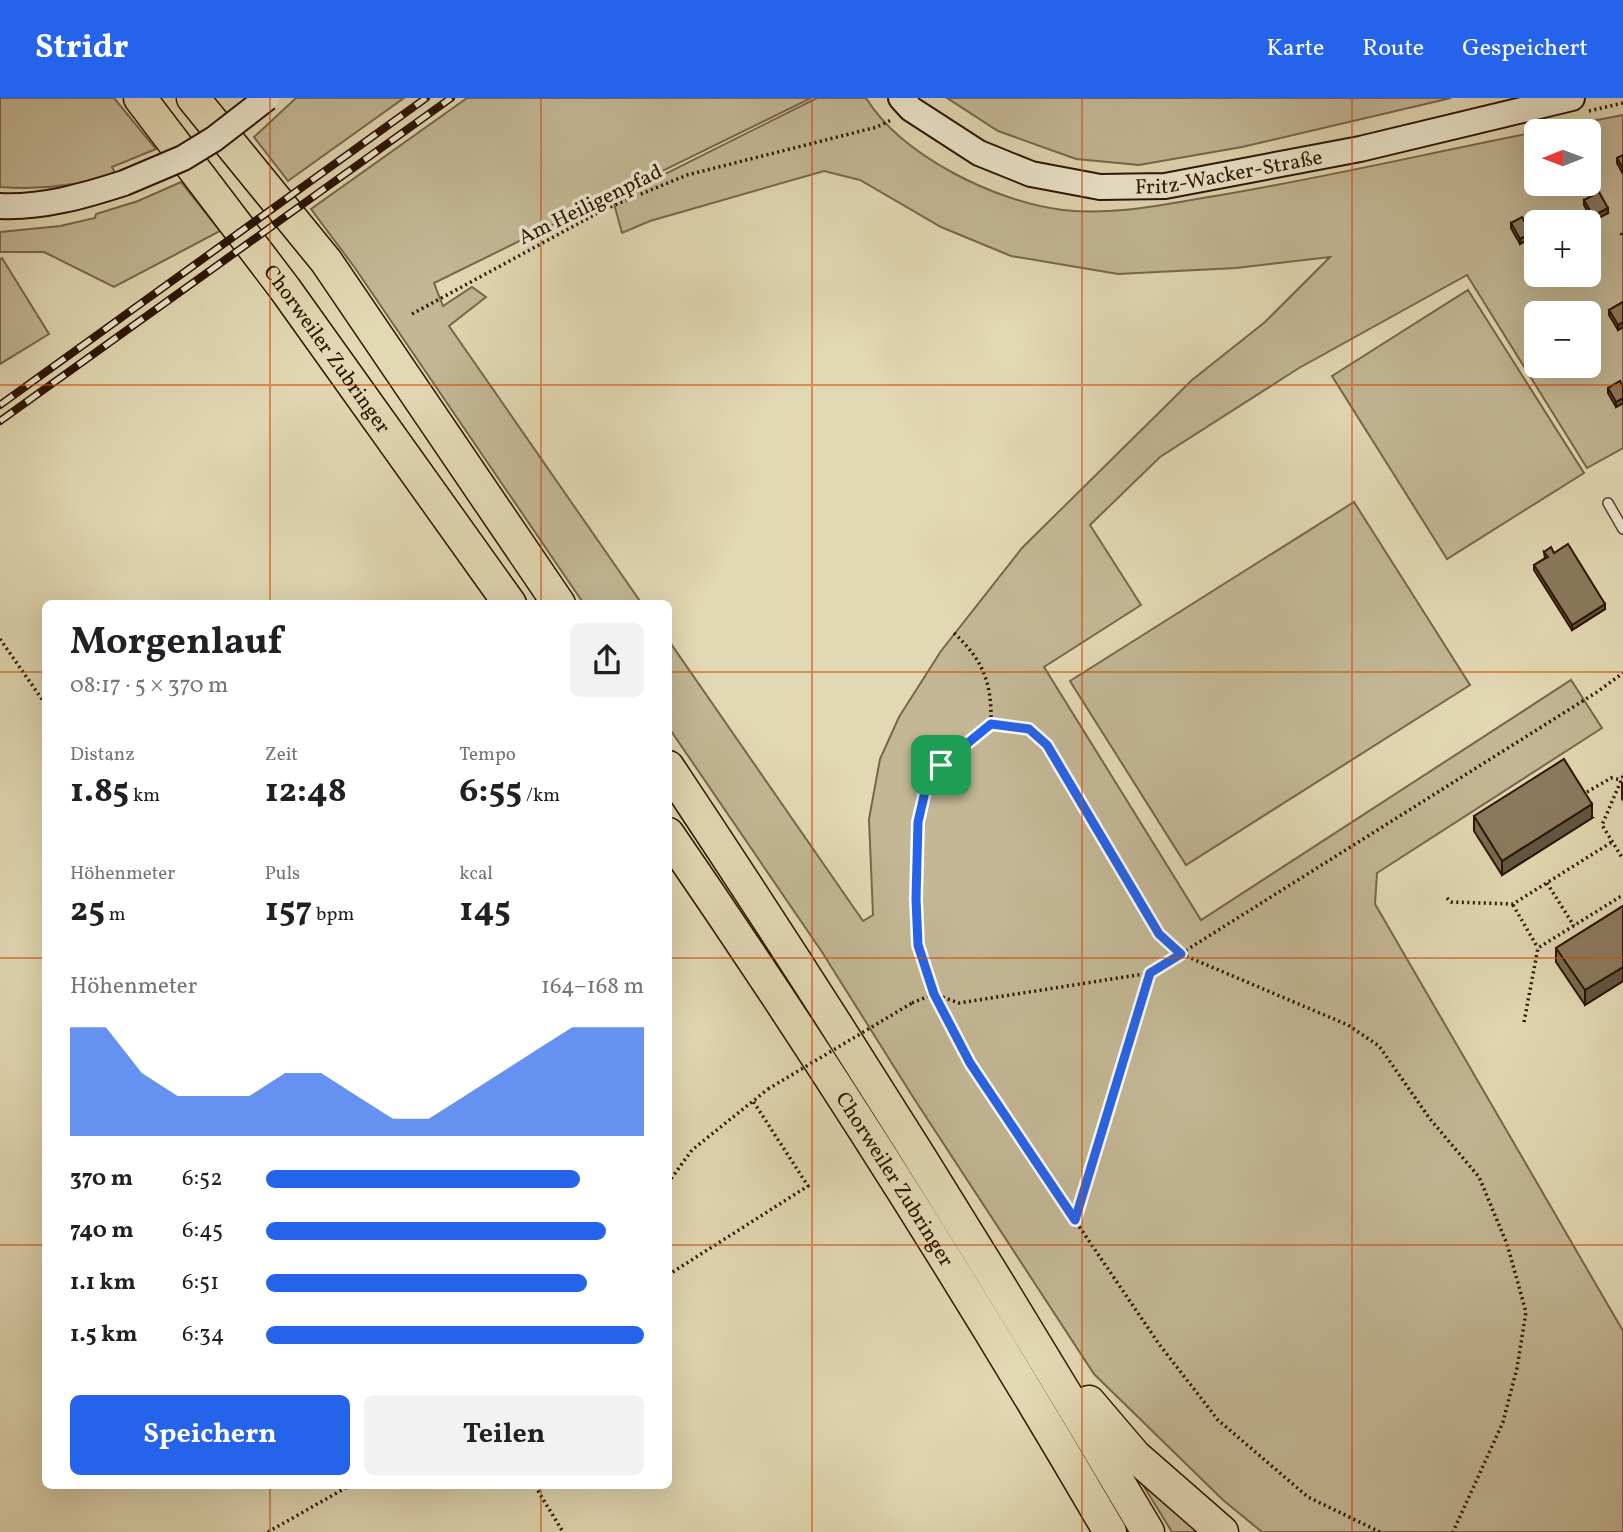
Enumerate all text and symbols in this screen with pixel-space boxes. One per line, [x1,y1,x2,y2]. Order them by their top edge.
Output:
text: Stridr [35,26,128,72]
text: Karte [1267,32,1324,66]
text: Route [1362,32,1424,66]
text: Gespeichert [1462,32,1588,66]
north arrow [1524,119,1601,196]
map controls [1524,119,1601,378]
street label: Fritz-Wacker-Straße [1135,143,1325,202]
street label: Am Heiligenpfad [514,158,668,253]
button: + [1524,210,1601,287]
street label: Chorweiler Zubringer [256,259,397,440]
button: − [1524,301,1601,378]
text: Morgenlauf [70,617,283,670]
button: share [570,623,644,697]
text: 08:17 · 5 × 370 m [70,670,228,702]
pin [911,735,971,795]
text: Distanz [70,742,135,768]
text: Zeit [265,742,298,768]
text: Tempo [459,742,516,768]
icon: arrive [922,746,960,784]
text: 1.85 [70,768,129,816]
text: 12:48 [265,768,347,816]
text: 6:55 [459,768,522,816]
text: km [129,783,160,809]
text: /km [522,783,560,809]
text: Höhenmeter [70,861,175,887]
text: Puls [265,861,300,887]
text: kcal [459,861,493,887]
text: 25 [70,887,105,935]
text: 157 [265,887,312,935]
text: 145 [459,887,511,935]
text: m [105,902,126,928]
text: bpm [312,902,354,928]
text: Höhenmeter [70,971,197,1003]
text: 164–168 m [541,971,644,1003]
street label: Chorweiler Zubringer [828,1087,960,1273]
text: 370 m [70,1163,133,1195]
text: 6:52 [182,1163,222,1195]
text: 740 m [70,1215,134,1247]
text: 6:45 [182,1215,223,1247]
text: 1.1 km [70,1267,136,1299]
text: 6:51 [182,1267,219,1299]
text: 1.5 km [70,1319,137,1351]
text: 6:34 [182,1319,225,1351]
button: Speichern [70,1395,350,1475]
button: Teilen [364,1395,644,1475]

